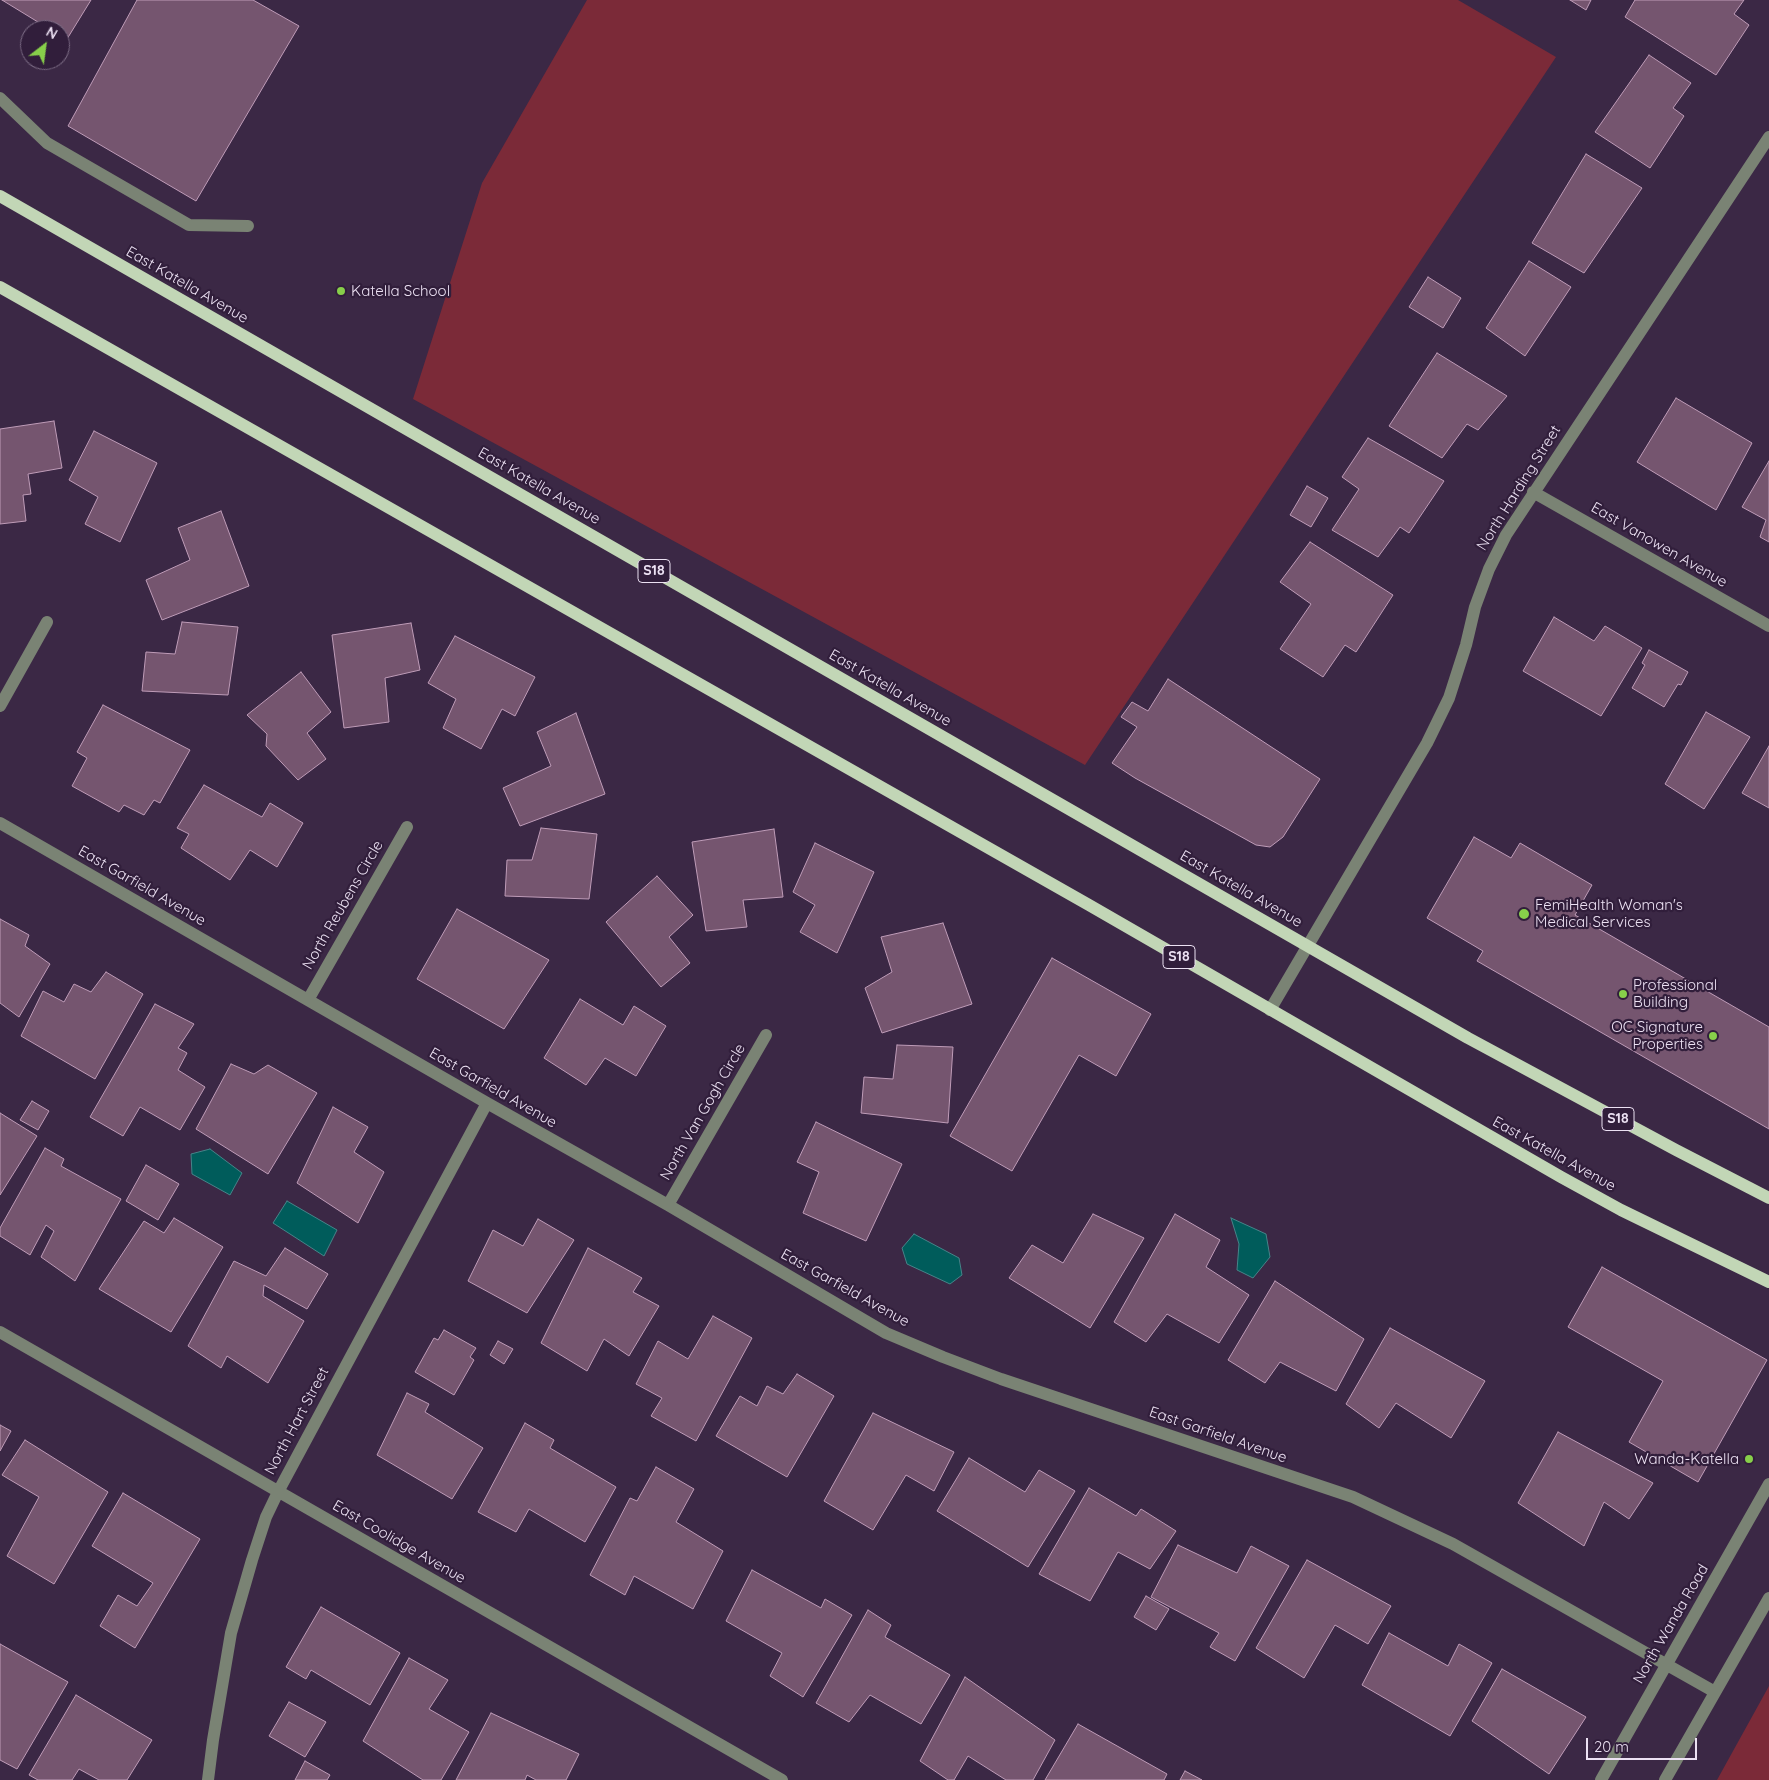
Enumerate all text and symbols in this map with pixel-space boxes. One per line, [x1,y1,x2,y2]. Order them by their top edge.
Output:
north arrow [20,20,70,70]
text: N [43,23,61,43]
street label: East Katella Avenue [123,243,251,327]
place label: Katella School [351,282,450,300]
marker: Katella School [335,285,347,297]
street label: North Harding Street [1473,422,1565,554]
street label: East Katella Avenue [475,444,603,528]
street label: East Vanowen Avenue [1588,499,1730,591]
road number: S18 [638,560,670,582]
street label: East Katella Avenue [826,646,954,730]
street label: North Reubens Circle [299,837,387,973]
street label: East Garfield Avenue [75,842,209,930]
street label: East Katella Avenue [1177,847,1305,931]
place label: FemiHealth Woman's Medical Services [1535,896,1683,931]
marker: FemiHealth Woman's Medical Services [1517,907,1531,921]
road number: S18 [1163,946,1195,969]
place label: Professional Building [1633,976,1717,1011]
marker: Professional Building [1617,988,1629,1000]
place label: OC Signature Properties [1611,1018,1703,1053]
marker: OC Signature Properties [1707,1030,1719,1042]
street label: North Van Gogh Circle [657,1041,749,1183]
street label: East Garfield Avenue [426,1044,560,1132]
road number: S18 [1602,1108,1634,1130]
street label: East Katella Avenue [1489,1113,1619,1195]
street label: East Garfield Avenue [778,1245,912,1331]
street label: North Hart Street [261,1364,333,1478]
street label: East Garfield Avenue [1147,1403,1289,1467]
place label: Wanda-Katella [1634,1450,1739,1468]
marker: Wanda-Katella [1743,1453,1755,1465]
street label: East Coolidge Avenue [329,1497,469,1587]
street label: North Wanda Road [1629,1561,1713,1687]
scale bar [1589,1728,1700,1760]
text: 20 m [1594,1737,1629,1756]

